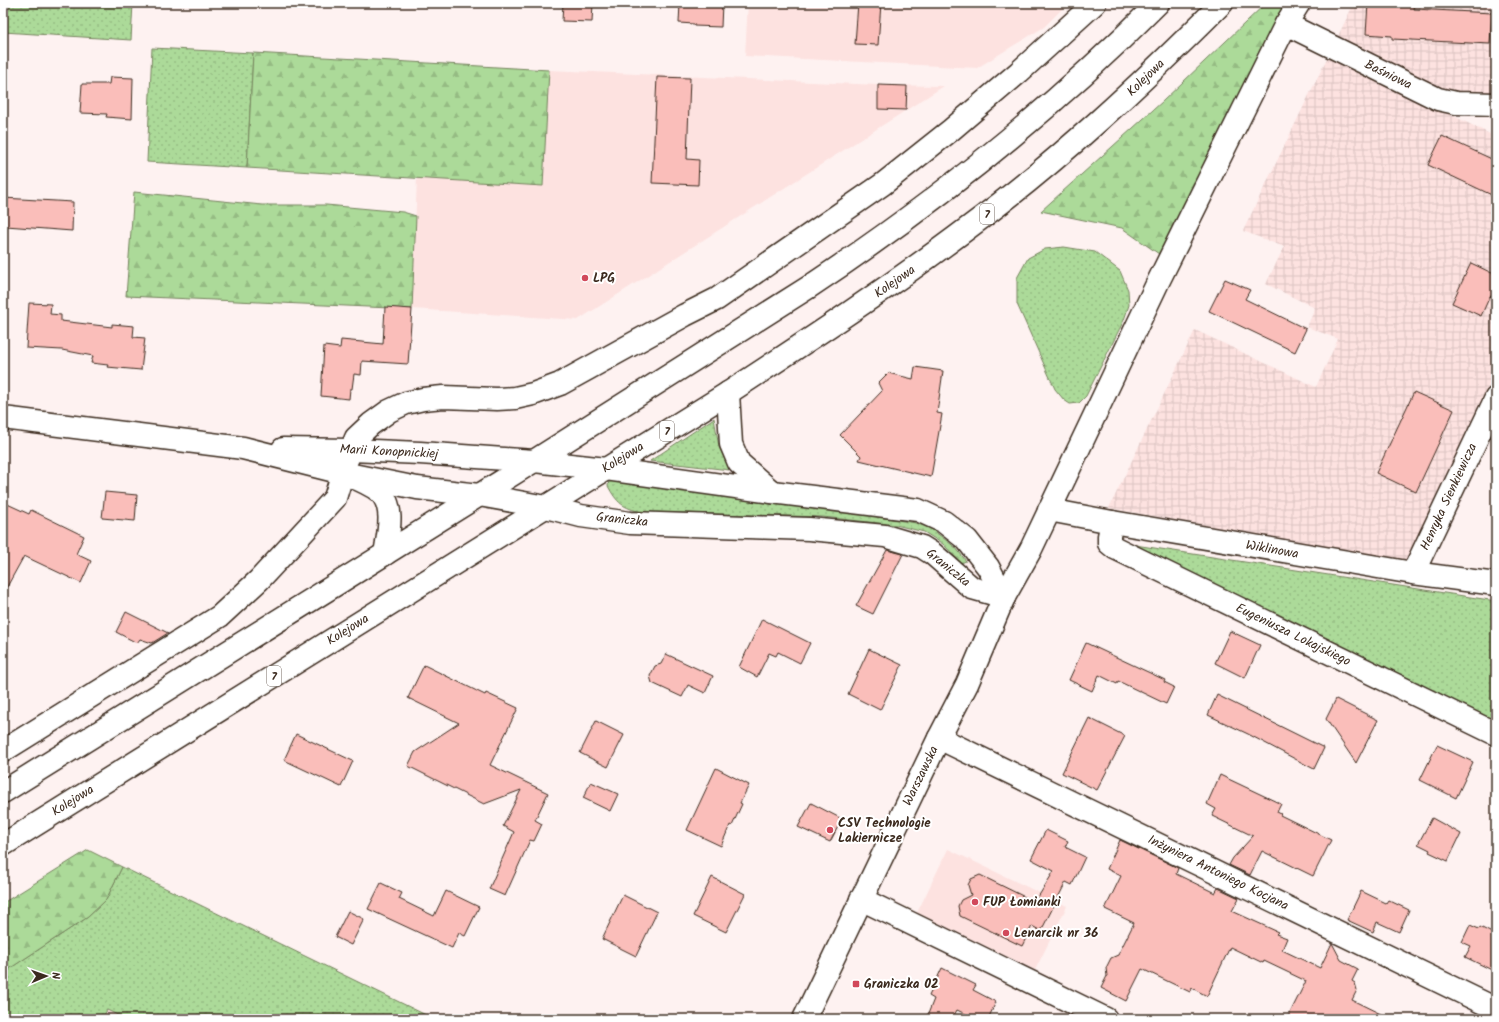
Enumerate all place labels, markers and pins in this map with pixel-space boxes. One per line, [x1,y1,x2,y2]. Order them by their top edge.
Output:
place label: LPG [593,268,615,289]
marker: LPG [580,273,590,283]
place label: CSV Technologie Lakiernicze [838,813,931,849]
marker: CSV Technologie Lakiernicze [825,825,835,835]
place label: FUP Łomianki [983,892,1061,913]
marker: FUP Łomianki [970,897,980,907]
place label: Lenarcik nr 36 [1014,923,1098,944]
marker: Lenarcik nr 36 [1001,928,1011,938]
place label: Graniczka 02 [864,974,939,995]
marker: Graniczka 02 [851,979,861,989]

